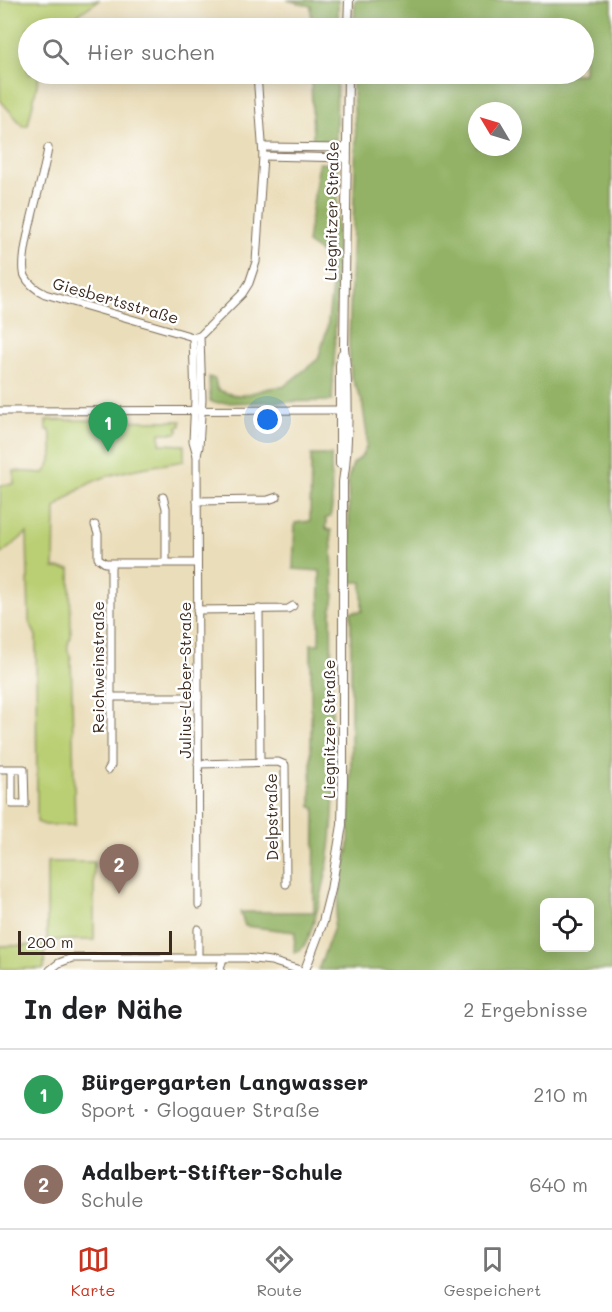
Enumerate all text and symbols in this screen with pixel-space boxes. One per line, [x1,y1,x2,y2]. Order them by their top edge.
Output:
search box [18,18,594,84]
icon: search [39,35,72,68]
text: Hier suchen [87,37,215,66]
north arrow [468,102,522,156]
street label: Liegnitzer Straße [319,141,343,281]
street label: Giesbertsstraße [51,272,181,328]
pin: 1 [88,402,128,452]
your location [253,405,282,434]
street label: Reichweinstraße [87,601,108,733]
street label: Julius-Leber-Straße [174,601,195,759]
street label: Liegnitzer Straße [318,659,339,799]
street label: Delpstraße [260,773,282,861]
pin: 2 [100,844,138,894]
map controls [540,898,594,952]
button: locate [540,898,594,952]
scale bar [18,928,172,956]
text: 200 m [27,931,74,952]
text: In der Nähe [24,992,183,1026]
text: 2 Ergebnisse [463,996,588,1022]
text: Bürgergarten Langwasser [81,1067,368,1096]
text: 1 [39,1081,48,1107]
text: 210 m [533,1081,588,1107]
text: Sport · Glogauer Straße [81,1096,320,1122]
text: Adalbert-Stifter-Schule [81,1157,343,1186]
text: 2 [38,1171,49,1197]
text: 640 m [530,1171,588,1197]
text: Schule [81,1186,144,1212]
tab: Karte [71,1243,115,1300]
tab: Route [257,1243,302,1300]
tab: Gespeichert [444,1243,541,1300]

